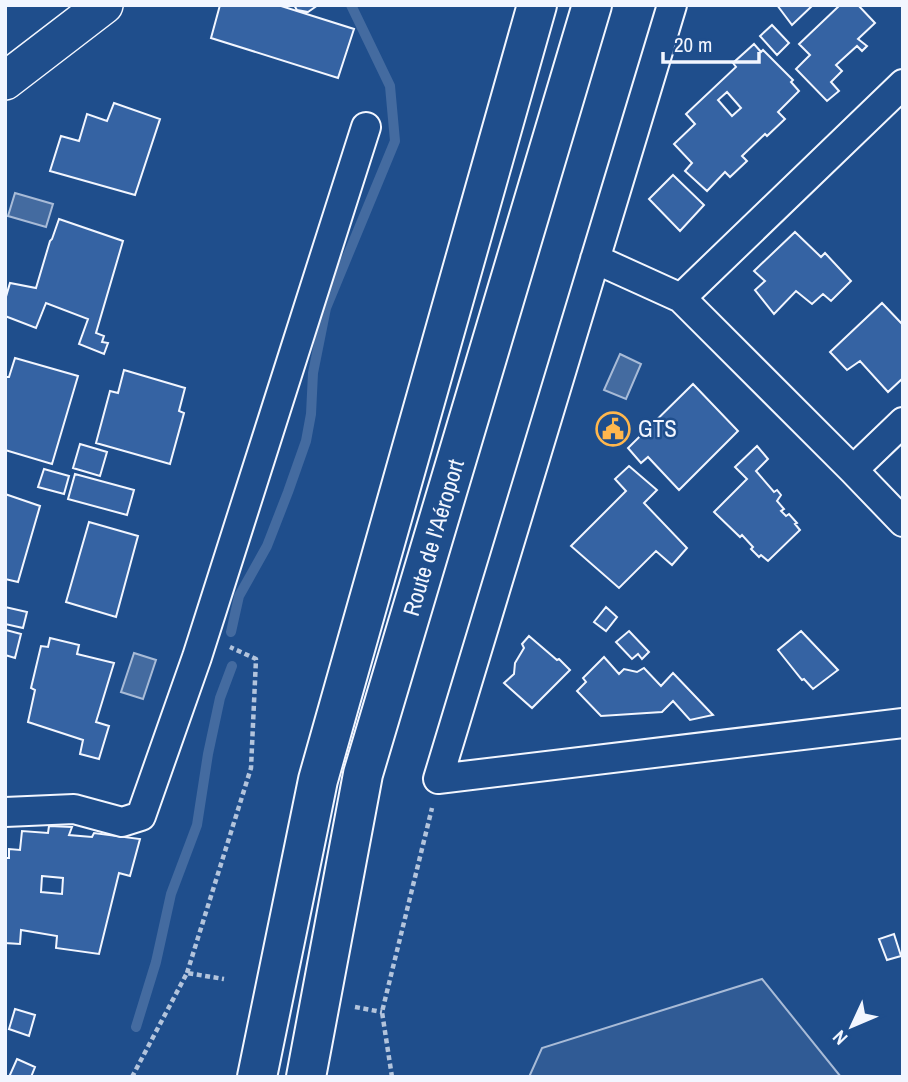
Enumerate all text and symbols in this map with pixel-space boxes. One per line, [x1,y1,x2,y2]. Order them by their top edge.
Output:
scale bar [663,21,759,65]
text: 20 m [674,30,712,59]
public building icon: GTS [594,410,632,448]
place label: GTS [638,413,677,444]
street label: Route de l'Aéroport [395,455,471,620]
north arrow [817,991,887,1061]
text: N [827,1025,853,1051]

